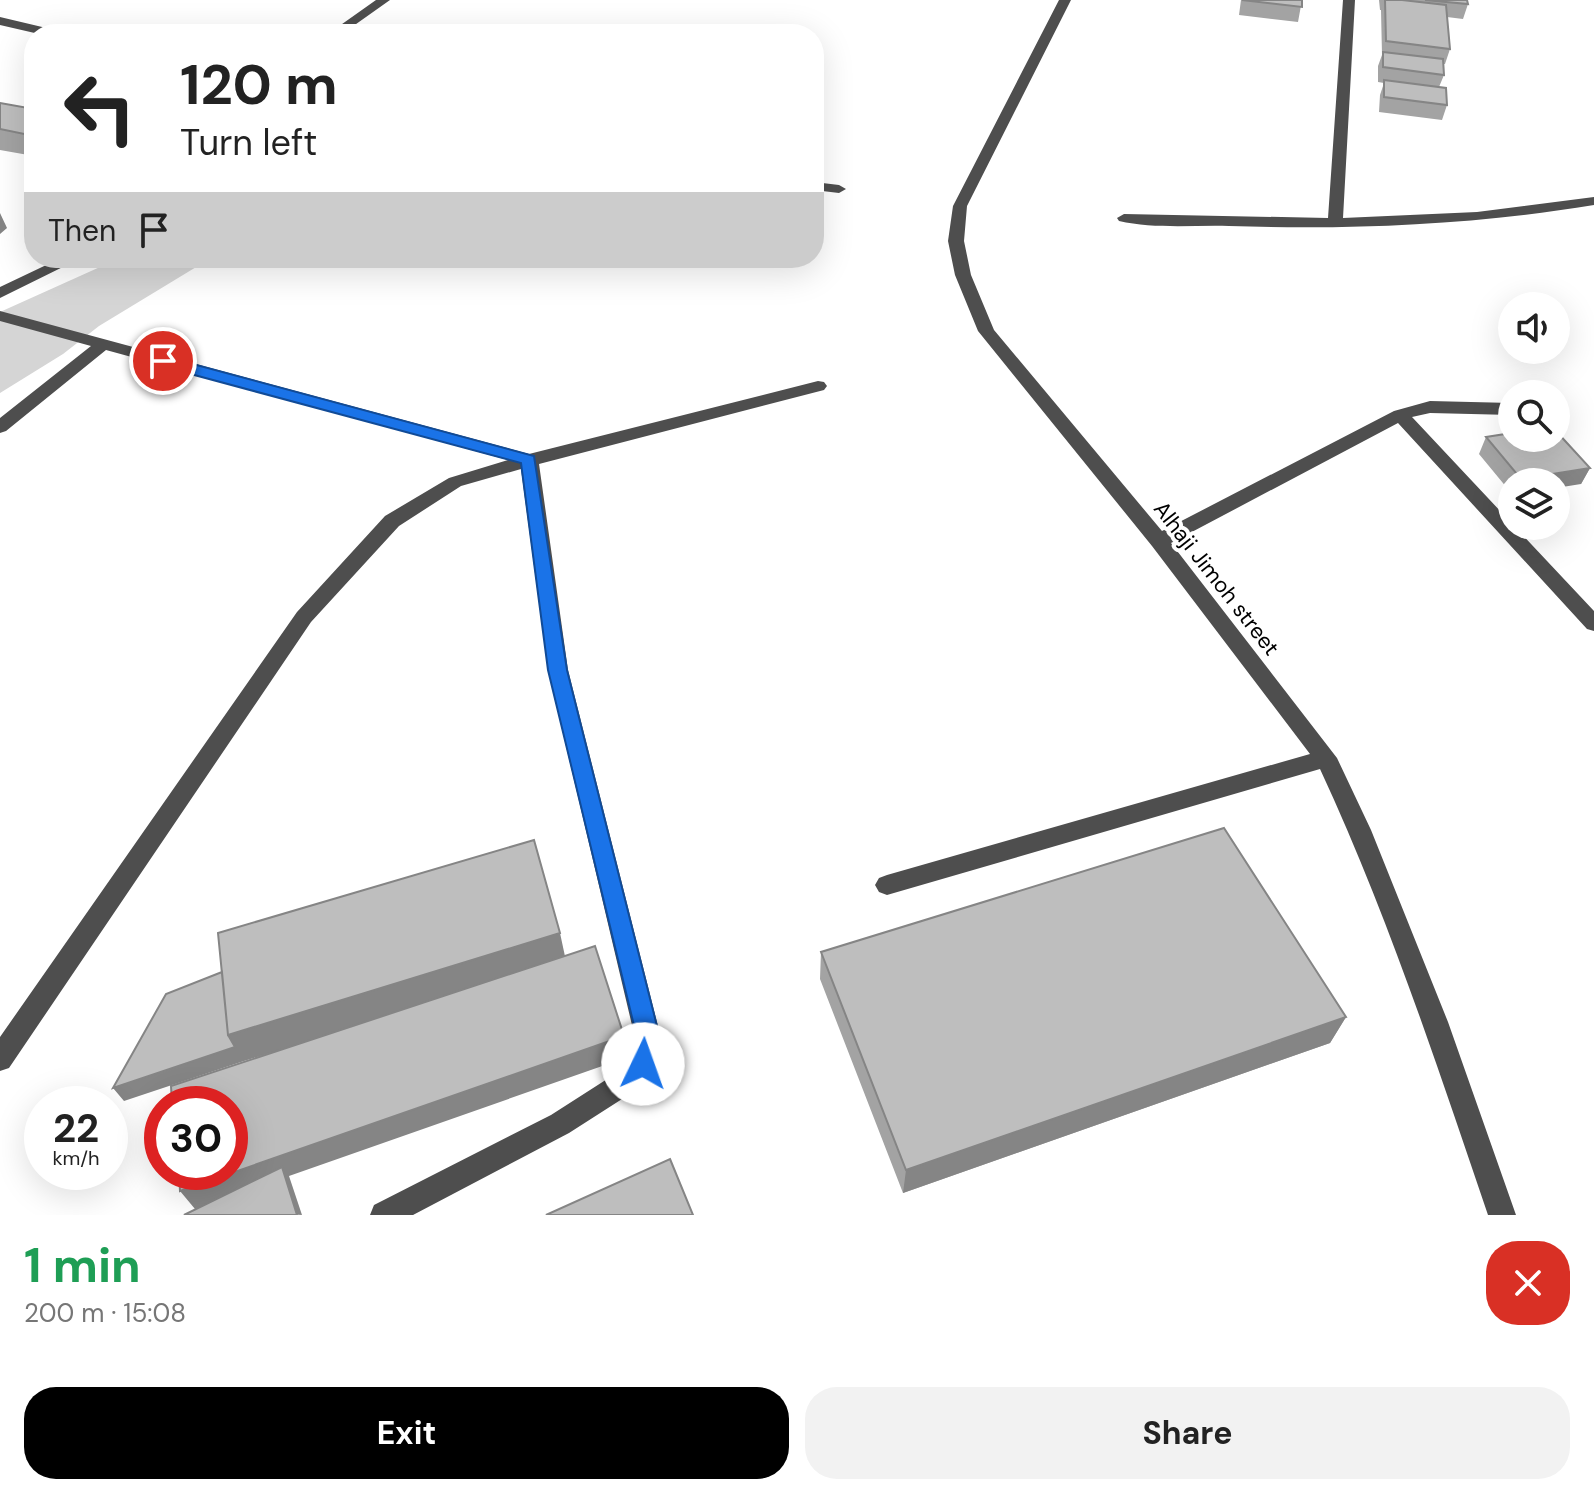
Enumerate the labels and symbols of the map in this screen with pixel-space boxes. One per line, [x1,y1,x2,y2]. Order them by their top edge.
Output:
pin [129,327,197,395]
street label: Alhaji Jimoh street [1147,495,1286,661]
position arrow [601,1022,685,1106]
speed limit sign: 30 [144,1086,248,1190]

